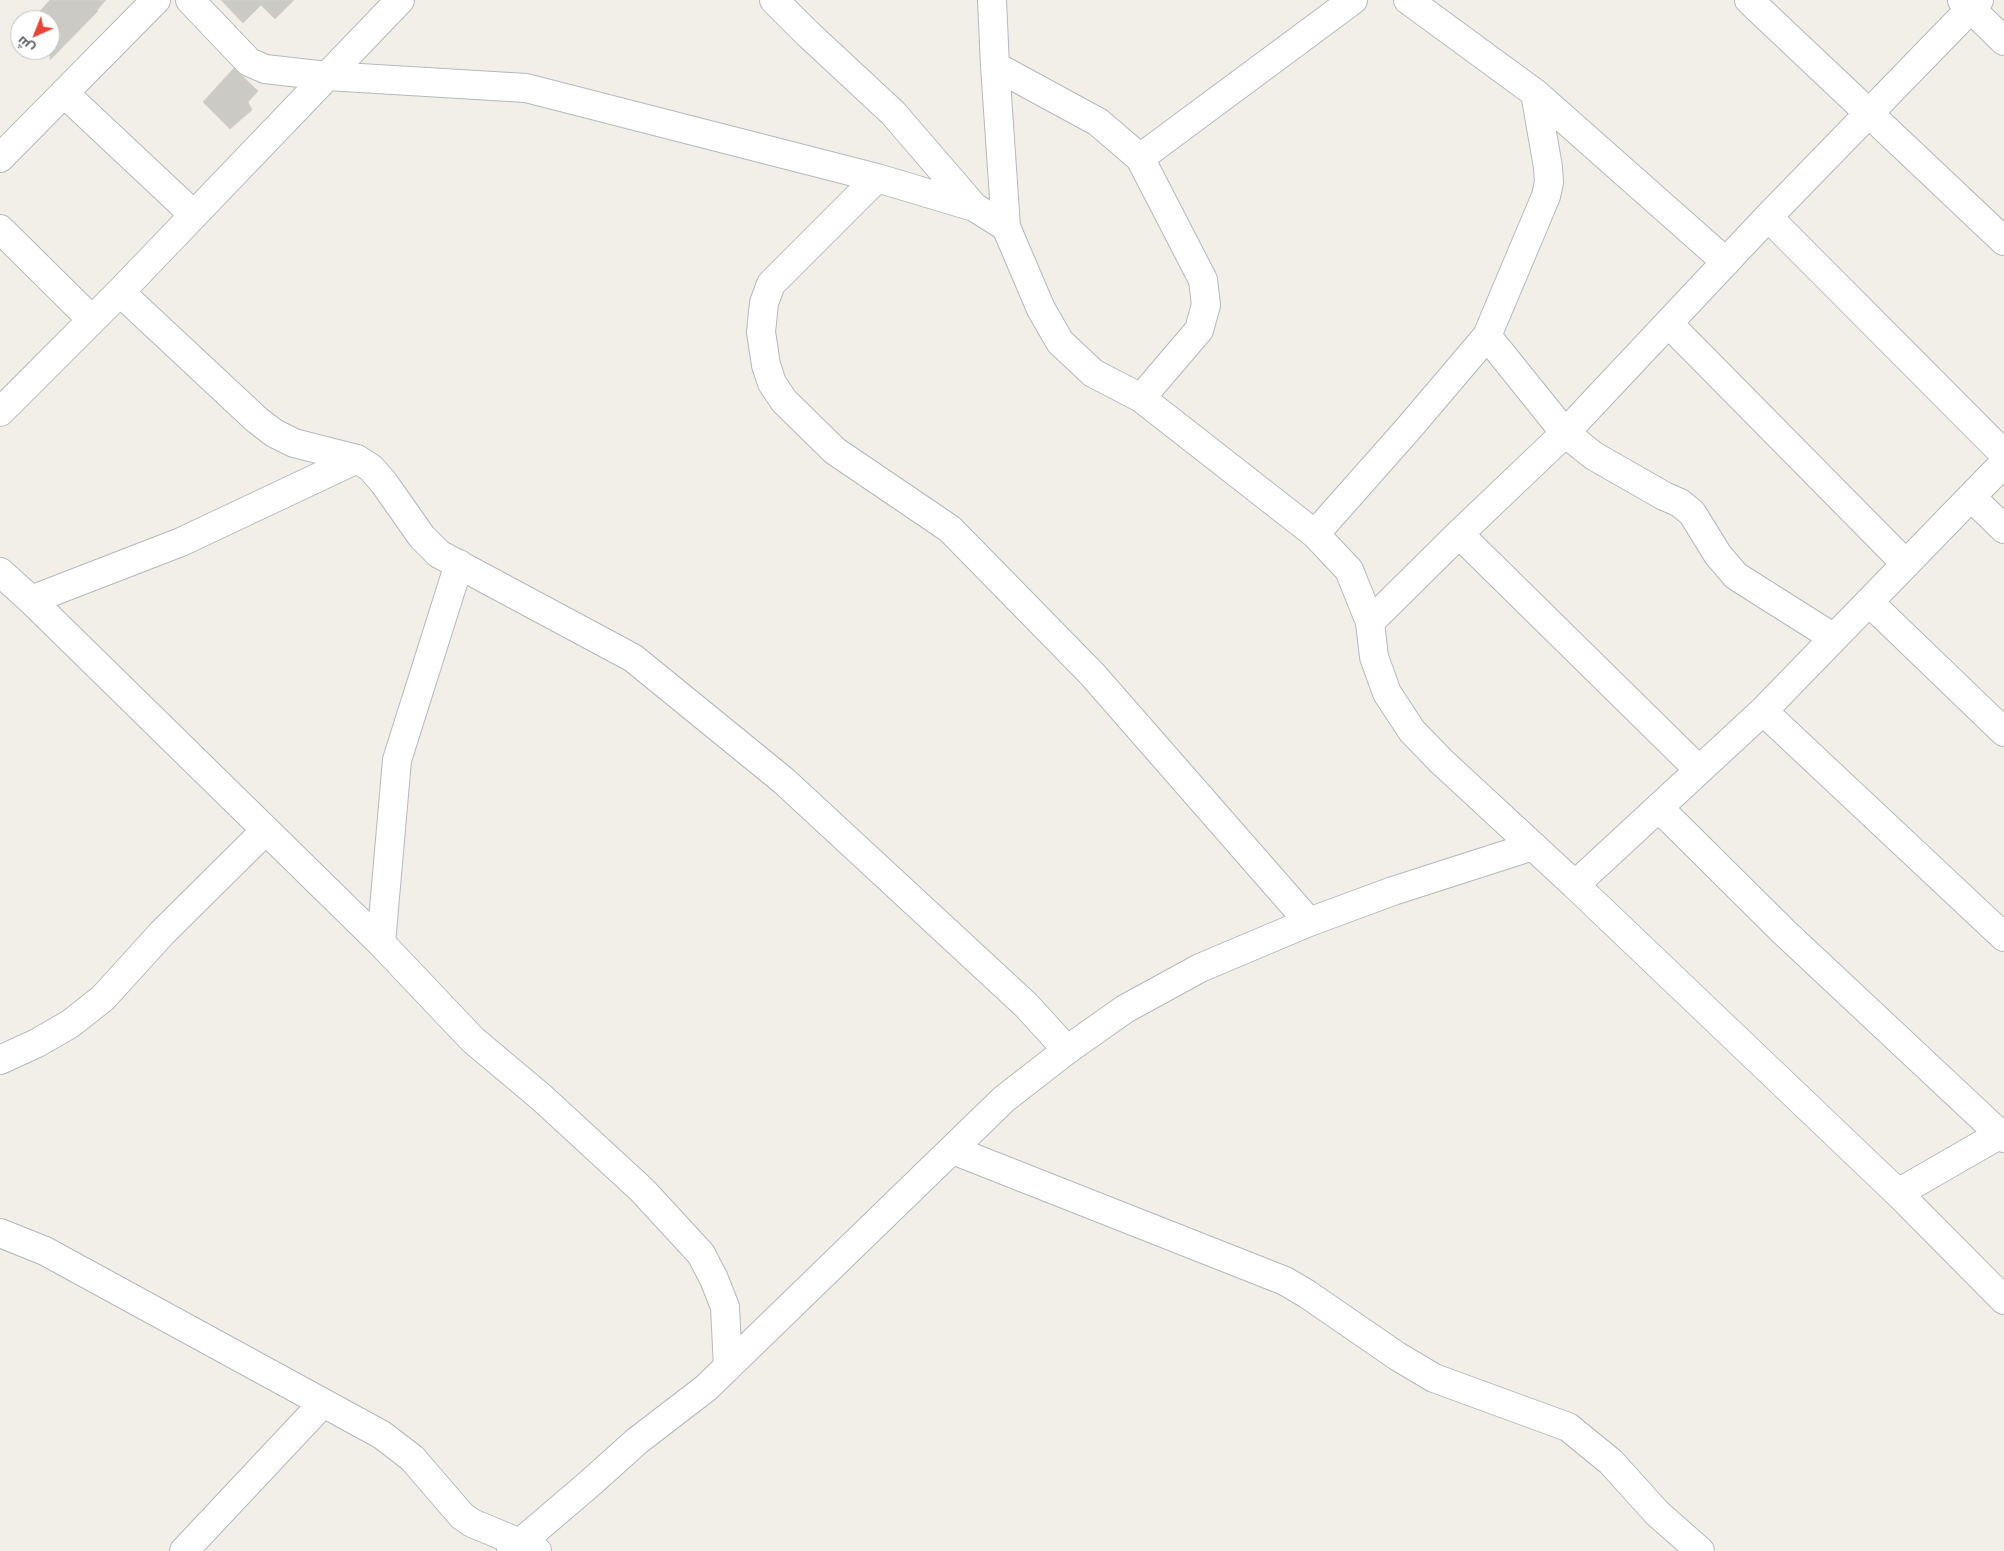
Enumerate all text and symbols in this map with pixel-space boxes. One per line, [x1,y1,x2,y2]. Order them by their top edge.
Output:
north arrow [10,10,60,60]
text: ش [13,32,38,58]

